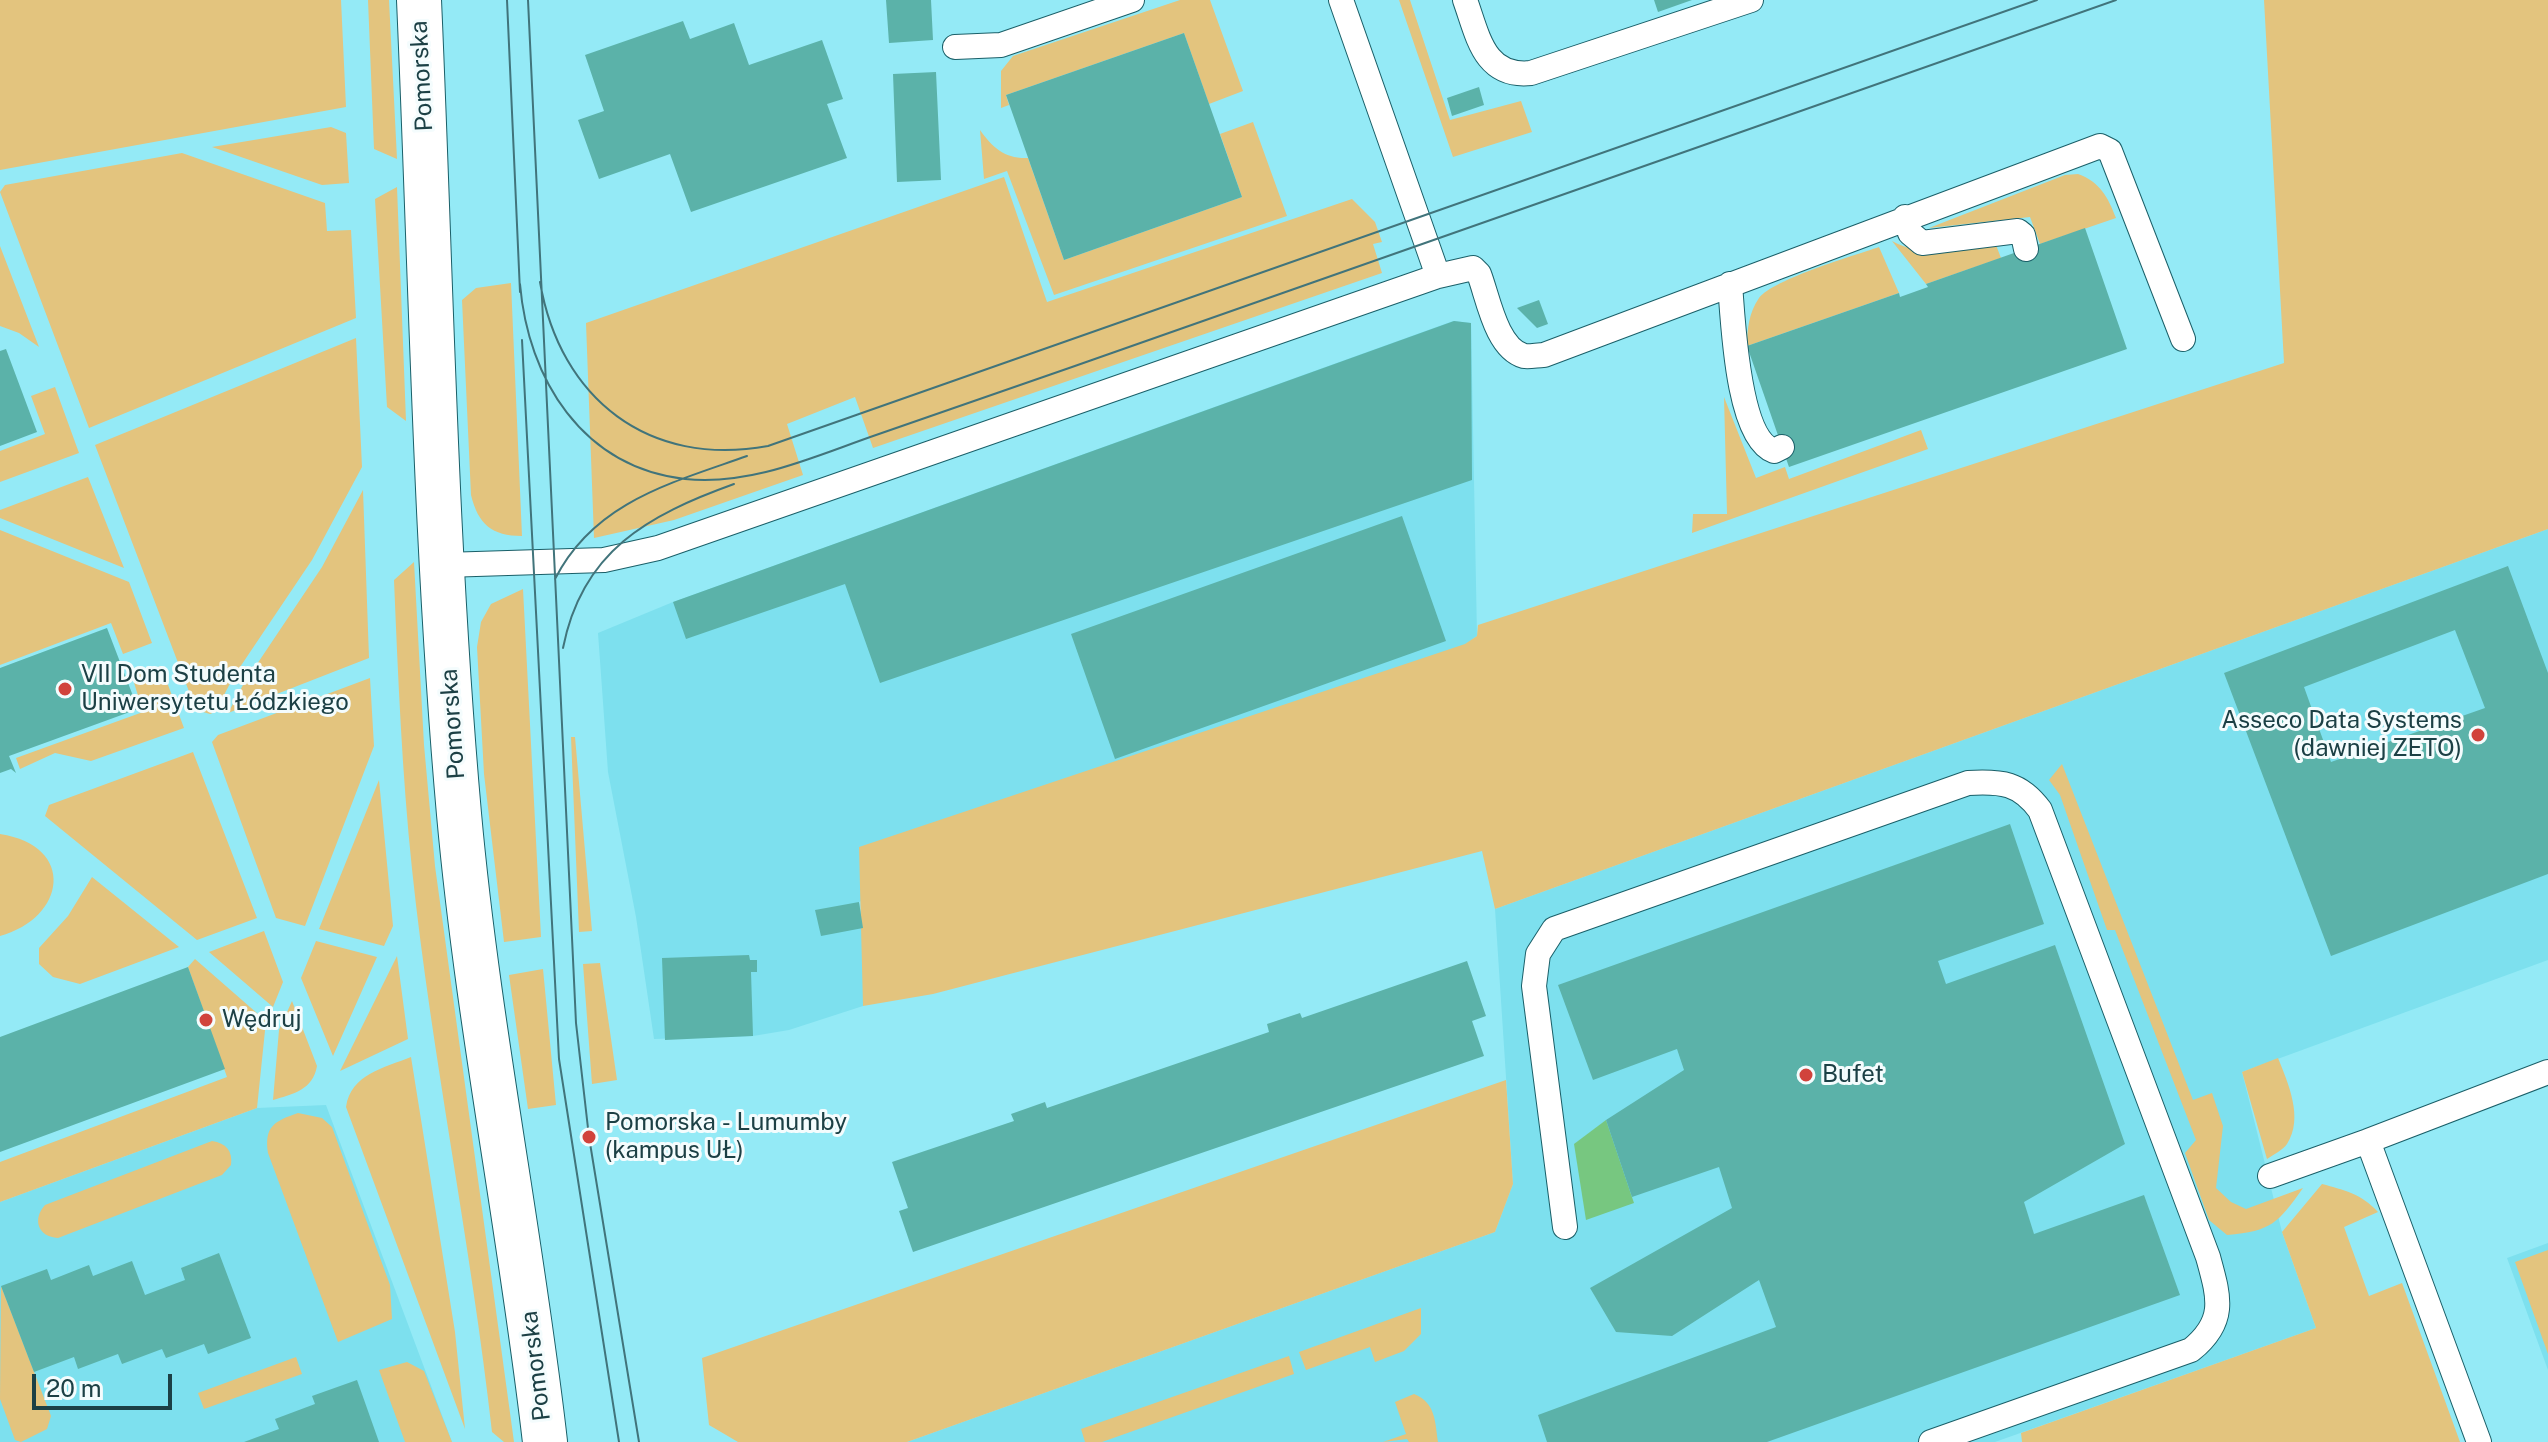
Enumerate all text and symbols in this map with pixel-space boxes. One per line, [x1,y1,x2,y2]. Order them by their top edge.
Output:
street label: Pomorska [405,20,439,132]
place label: VII Dom Studenta Uniwersytetu Łódzkiego [81,661,349,717]
street label: Pomorska [435,668,471,780]
marker: VII Dom Studenta Uniwersytetu Łódzkiego [56,680,74,698]
place label: Asseco Data Systems (dawniej ZETO) [2221,707,2462,763]
marker: Asseco Data Systems (dawniej ZETO) [2469,726,2487,744]
place label: Wędruj [222,1006,301,1034]
marker: Wędruj [197,1011,215,1029]
place label: Bufet [1822,1061,1884,1089]
marker: Bufet [1797,1066,1815,1084]
place label: Pomorska - Lumumby (kampus UŁ) [605,1109,847,1165]
marker: Pomorska - Lumumby (kampus UŁ) [580,1128,598,1146]
street label: Pomorska [515,1309,557,1423]
scale bar [36,1358,176,1408]
text: 20 m [46,1374,102,1402]

